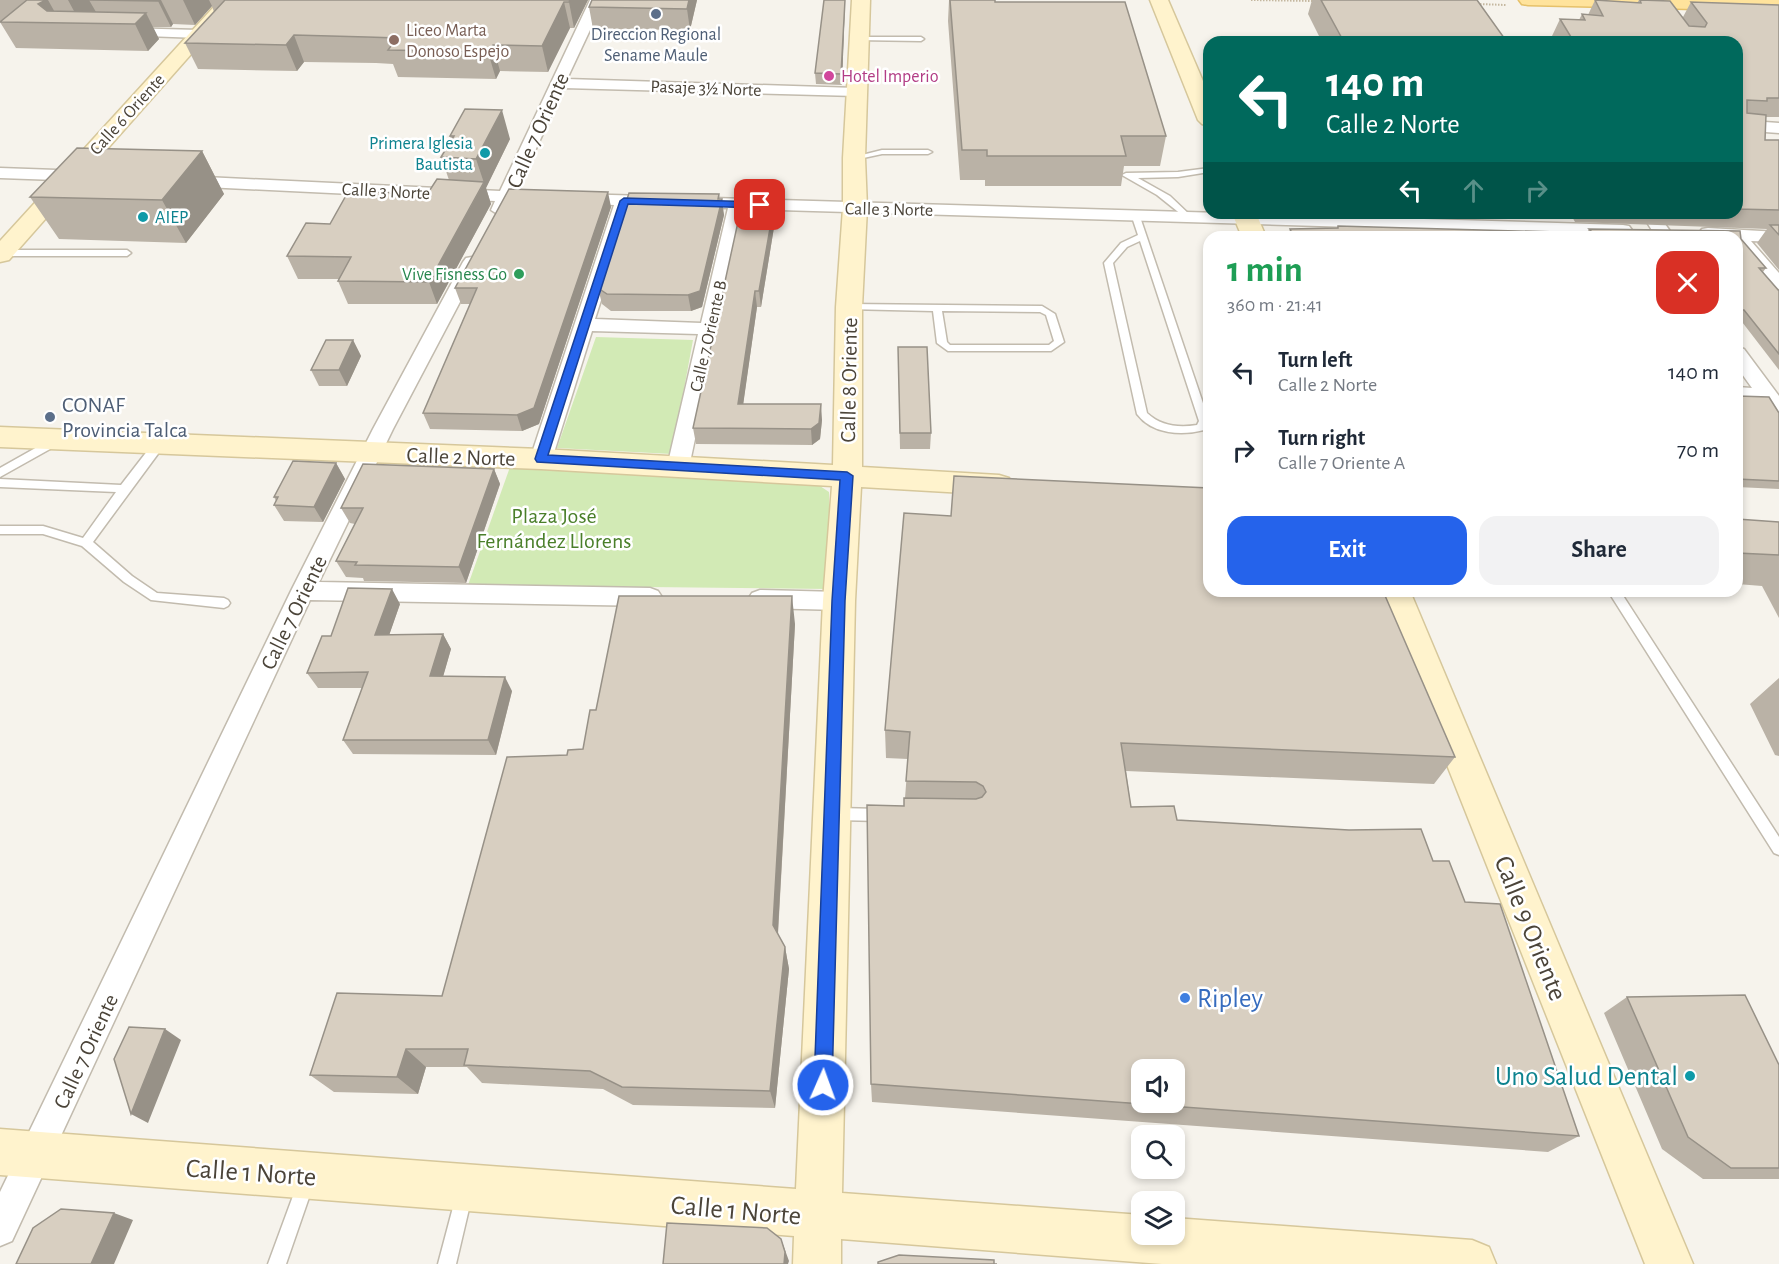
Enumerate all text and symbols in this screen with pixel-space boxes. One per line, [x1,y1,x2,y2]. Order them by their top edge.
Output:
marker: Direccion Regional Sename Maule [649,7,663,21]
place label: Liceo Marta Donoso Espejo [406,22,509,61]
place label: Direccion Regional Sename Maule [591,26,721,65]
marker: Liceo Marta Donoso Espejo [387,33,401,47]
icon: left [1227,60,1305,138]
text: 140 m [1326,62,1424,104]
place label: Hotel Imperio [841,68,939,86]
street label: Calle 7 Oriente [503,69,573,191]
marker: Hotel Imperio [822,69,836,83]
street label: Calle 6 Oriente [87,71,169,159]
street label: Pasaje 3½ Norte [650,78,762,100]
text: Calle 2 Norte [1326,111,1460,138]
place label: Primera Iglesia Bautista [369,135,473,174]
marker: Primera Iglesia Bautista [478,146,492,160]
icon: left [1394,174,1427,207]
icon: ahead [1457,174,1490,207]
icon: right [1520,174,1553,207]
pin [734,179,785,230]
street label: Calle 3 Norte [341,181,431,203]
icon: arrive [743,188,776,221]
street label: Calle 3 Norte [845,200,933,220]
place label: AIEP [155,209,188,227]
marker: AIEP [136,210,150,224]
button: close [1656,251,1719,314]
text: 1 min [1227,252,1303,288]
place label: Vive Fisness Go [402,266,507,284]
marker: Vive Fisness Go [512,267,526,281]
street label: Calle 7 Oriente B [687,279,731,394]
text: 360 m · 21:41 [1227,295,1323,315]
street label: Calle 8 Oriente [837,317,861,443]
text: Turn left [1278,349,1352,371]
icon: left [1227,356,1260,389]
text: 140 m [1668,361,1719,383]
text: Calle 2 Norte [1278,375,1377,395]
place label: CONAF Provincia Talca [62,394,188,441]
marker: CONAF Provincia Talca [43,410,57,424]
text: Turn right [1278,427,1365,449]
icon: right [1227,434,1260,467]
text: 70 m [1677,439,1719,461]
street label: Calle 2 Norte [406,444,516,470]
text: Calle 7 Oriente A [1278,453,1405,473]
park label: Plaza José Fernández Llorens [477,505,631,552]
button: Exit [1227,516,1467,585]
button: Share [1479,516,1719,585]
street label: Calle 7 Oriente [257,552,331,673]
street label: Calle 9 Oriente [1489,852,1572,1004]
place label: Ripley [1197,985,1263,1013]
street label: Calle 7 Oriente [50,991,122,1112]
marker: Ripley [1178,991,1192,1005]
position arrow [791,1053,855,1117]
map controls [1131,1059,1185,1245]
button: sound [1131,1059,1185,1113]
place label: Uno Salud Dental [1495,1063,1678,1090]
marker: Uno Salud Dental [1683,1069,1697,1083]
button: search [1131,1125,1185,1179]
street label: Calle 1 Norte [185,1154,317,1191]
street label: Calle 1 Norte [670,1191,802,1230]
button: layers [1131,1191,1185,1245]

